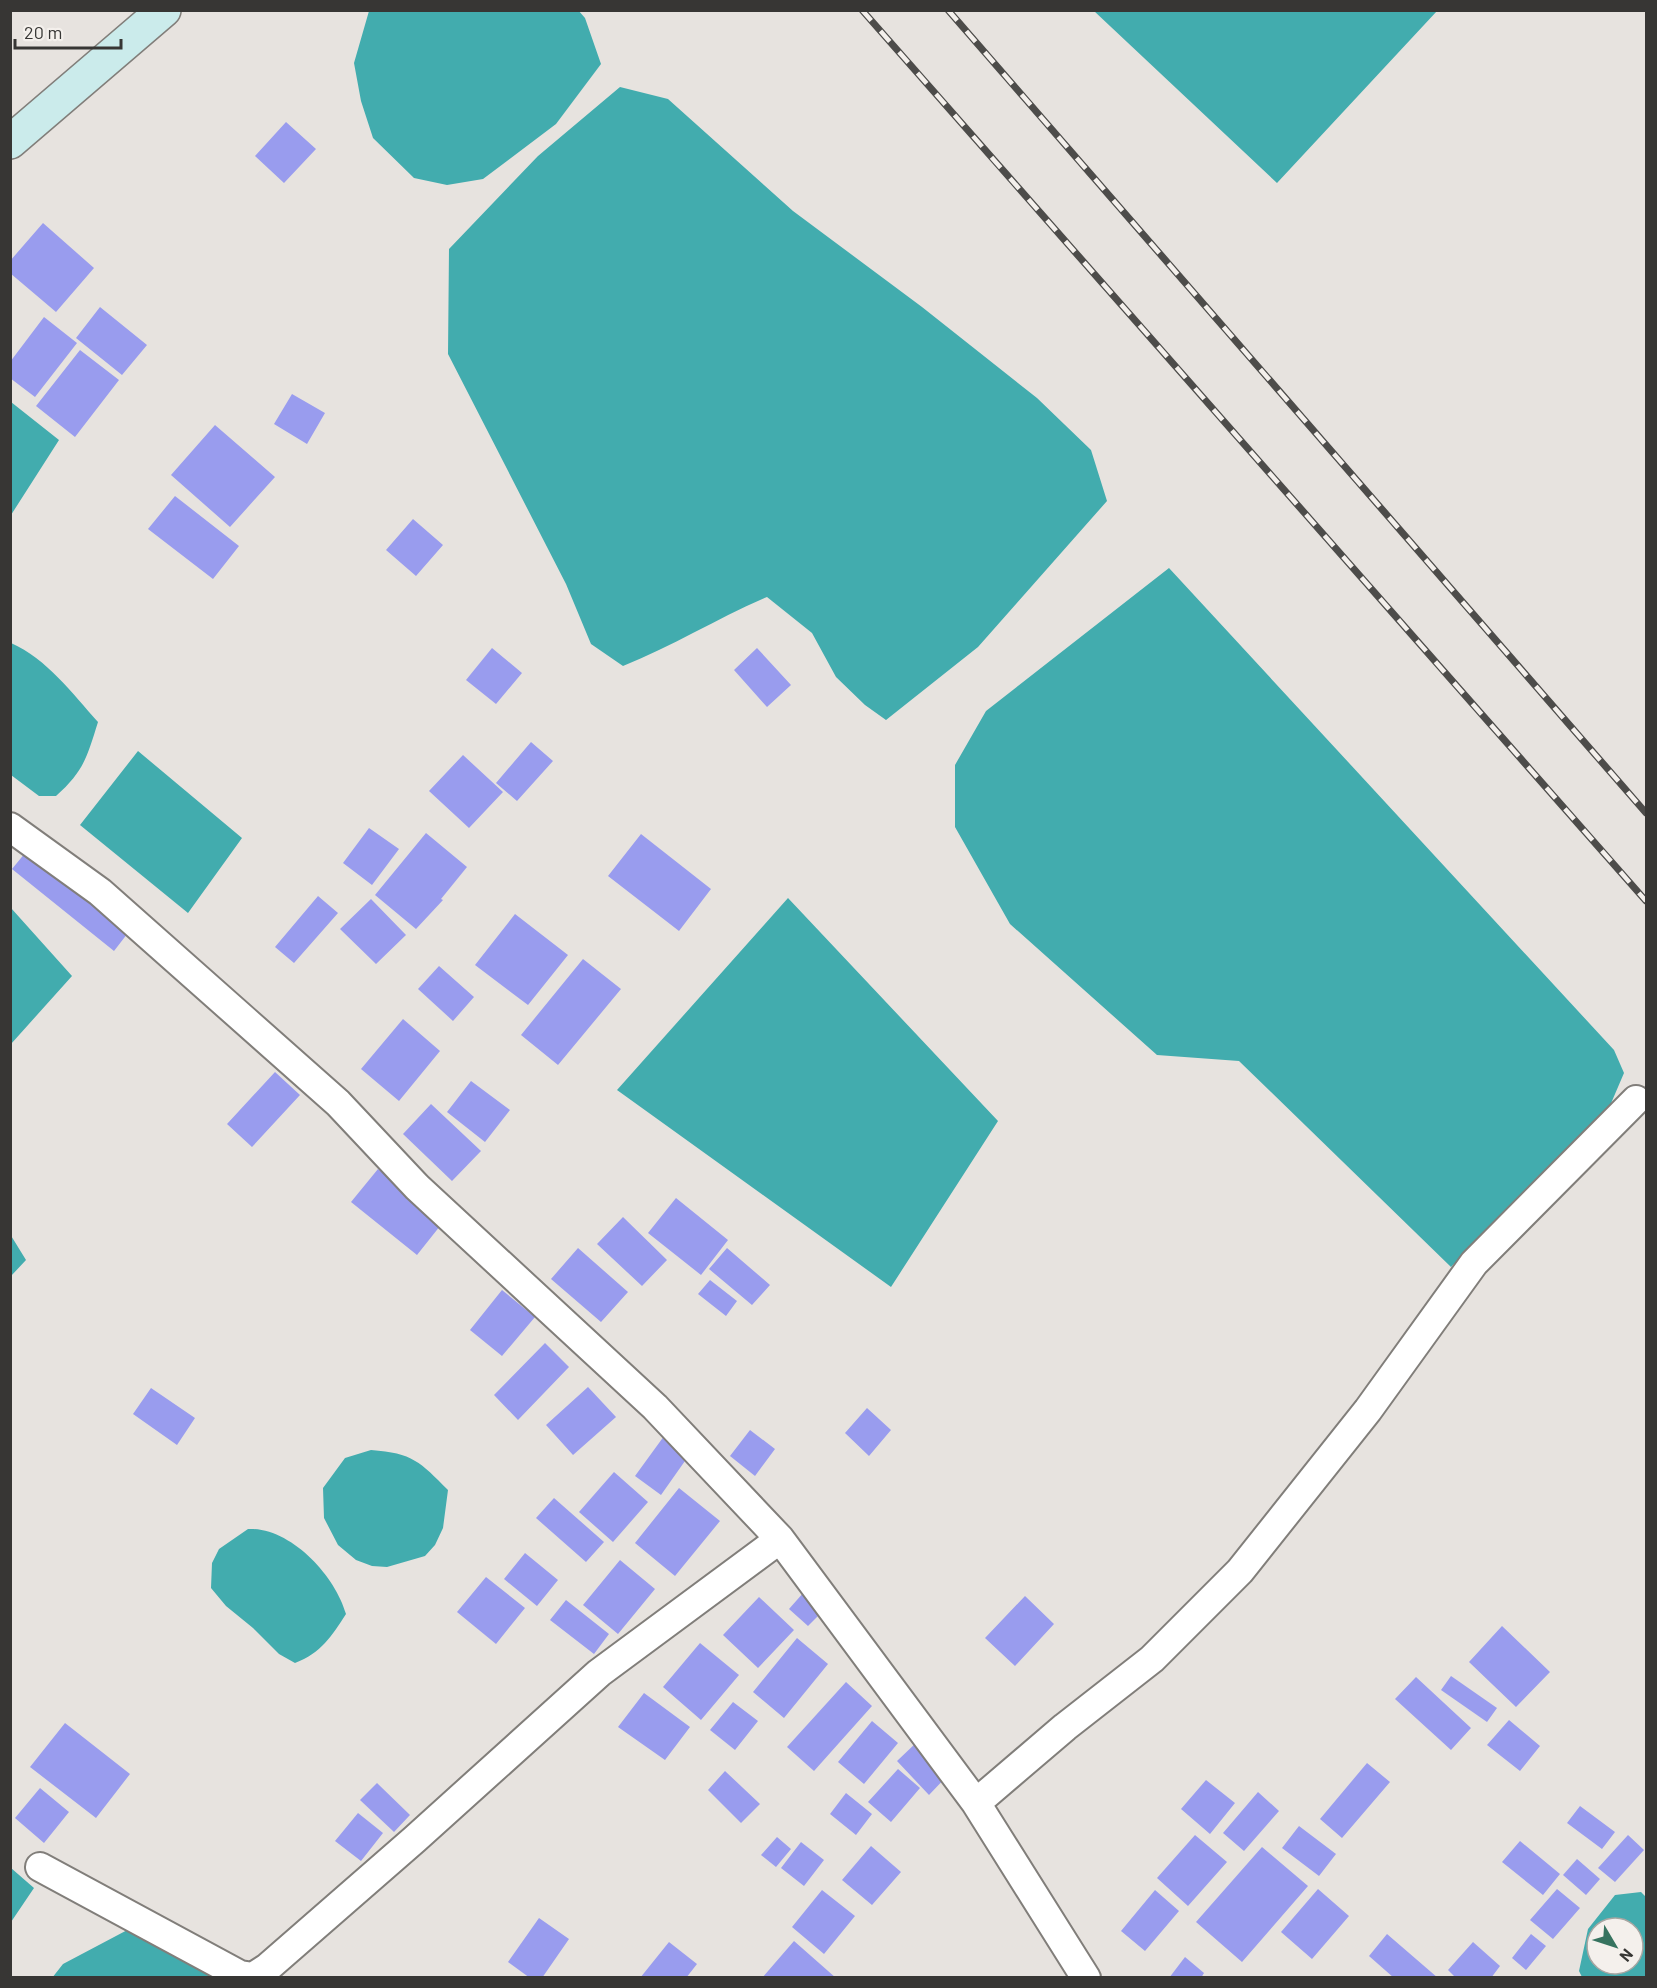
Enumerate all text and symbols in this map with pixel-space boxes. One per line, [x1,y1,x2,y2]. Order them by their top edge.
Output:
scale bar [15,12,122,50]
text: 20 m [24,21,62,43]
north arrow [1585,1916,1645,1976]
text: N [1616,1946,1638,1966]

